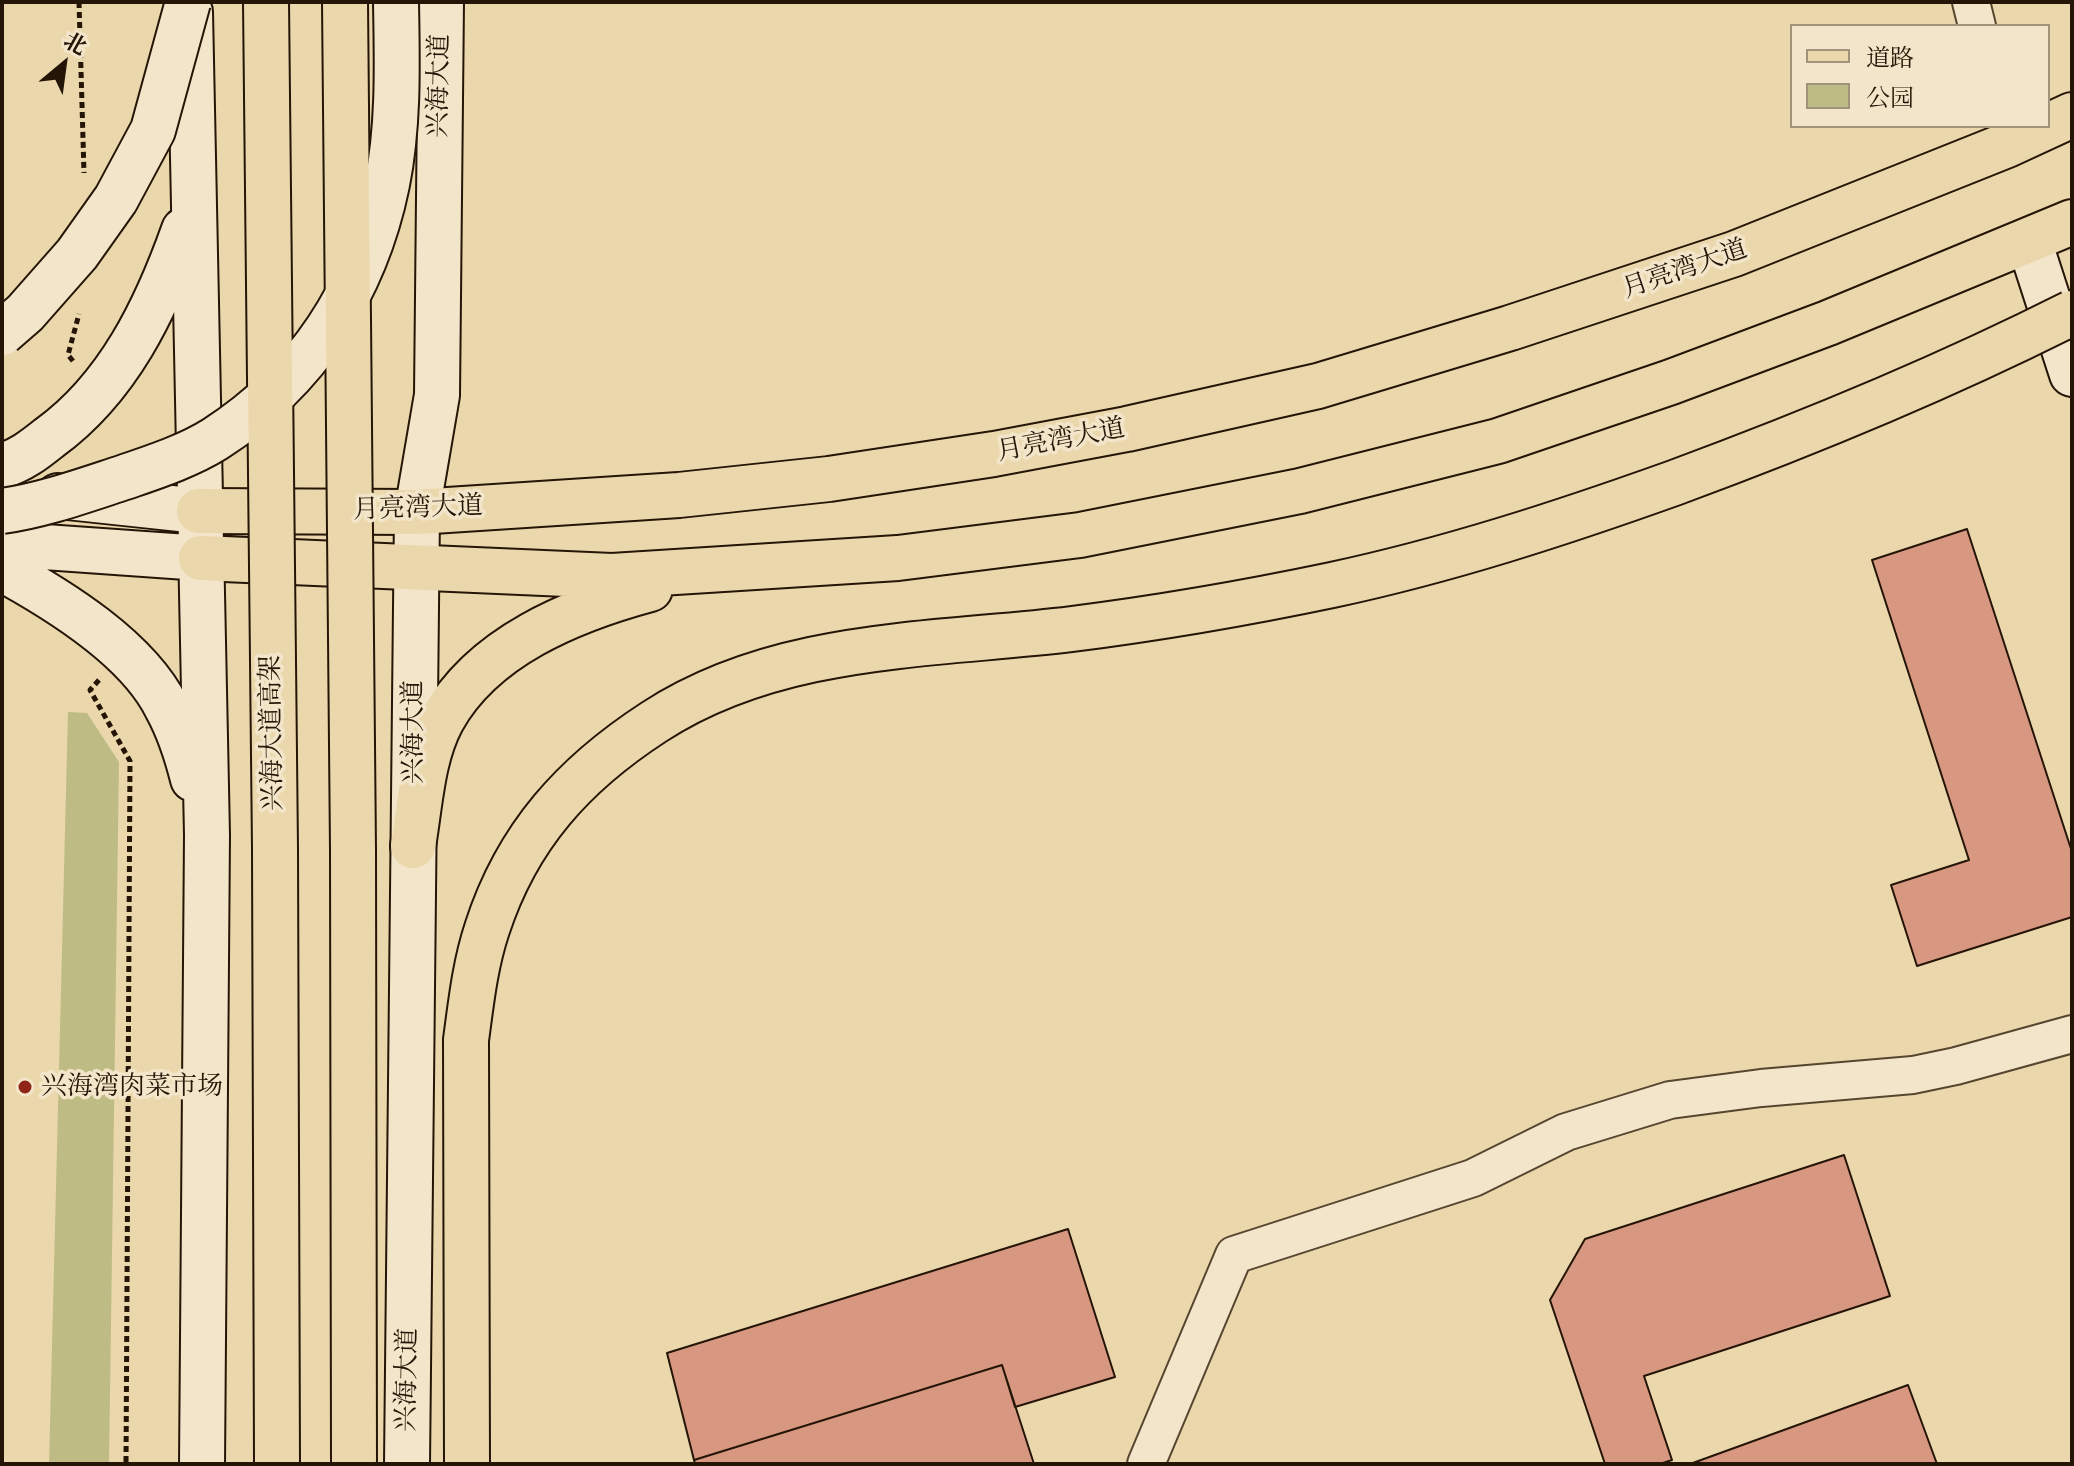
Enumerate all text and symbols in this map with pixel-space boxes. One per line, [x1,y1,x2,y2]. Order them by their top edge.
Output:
north arrow [24,24,104,104]
text: 北 [58,24,93,62]
legend [1790,24,2050,128]
street label: 兴海大道 [423,34,457,138]
text: 道路 [1866,40,1914,75]
text: 公园 [1866,80,1914,115]
street label: 月亮湾大道 [1618,234,1752,306]
street label: 月亮湾大道 [994,413,1128,469]
street label: 月亮湾大道 [352,491,484,527]
street label: 兴海大道高架 [256,655,290,811]
street label: 兴海大道 [398,680,430,784]
place label: 兴海湾肉菜市场 [41,1071,223,1103]
marker: 兴海湾肉菜市场 [16,1078,34,1096]
street label: 兴海大道 [391,1328,425,1432]

